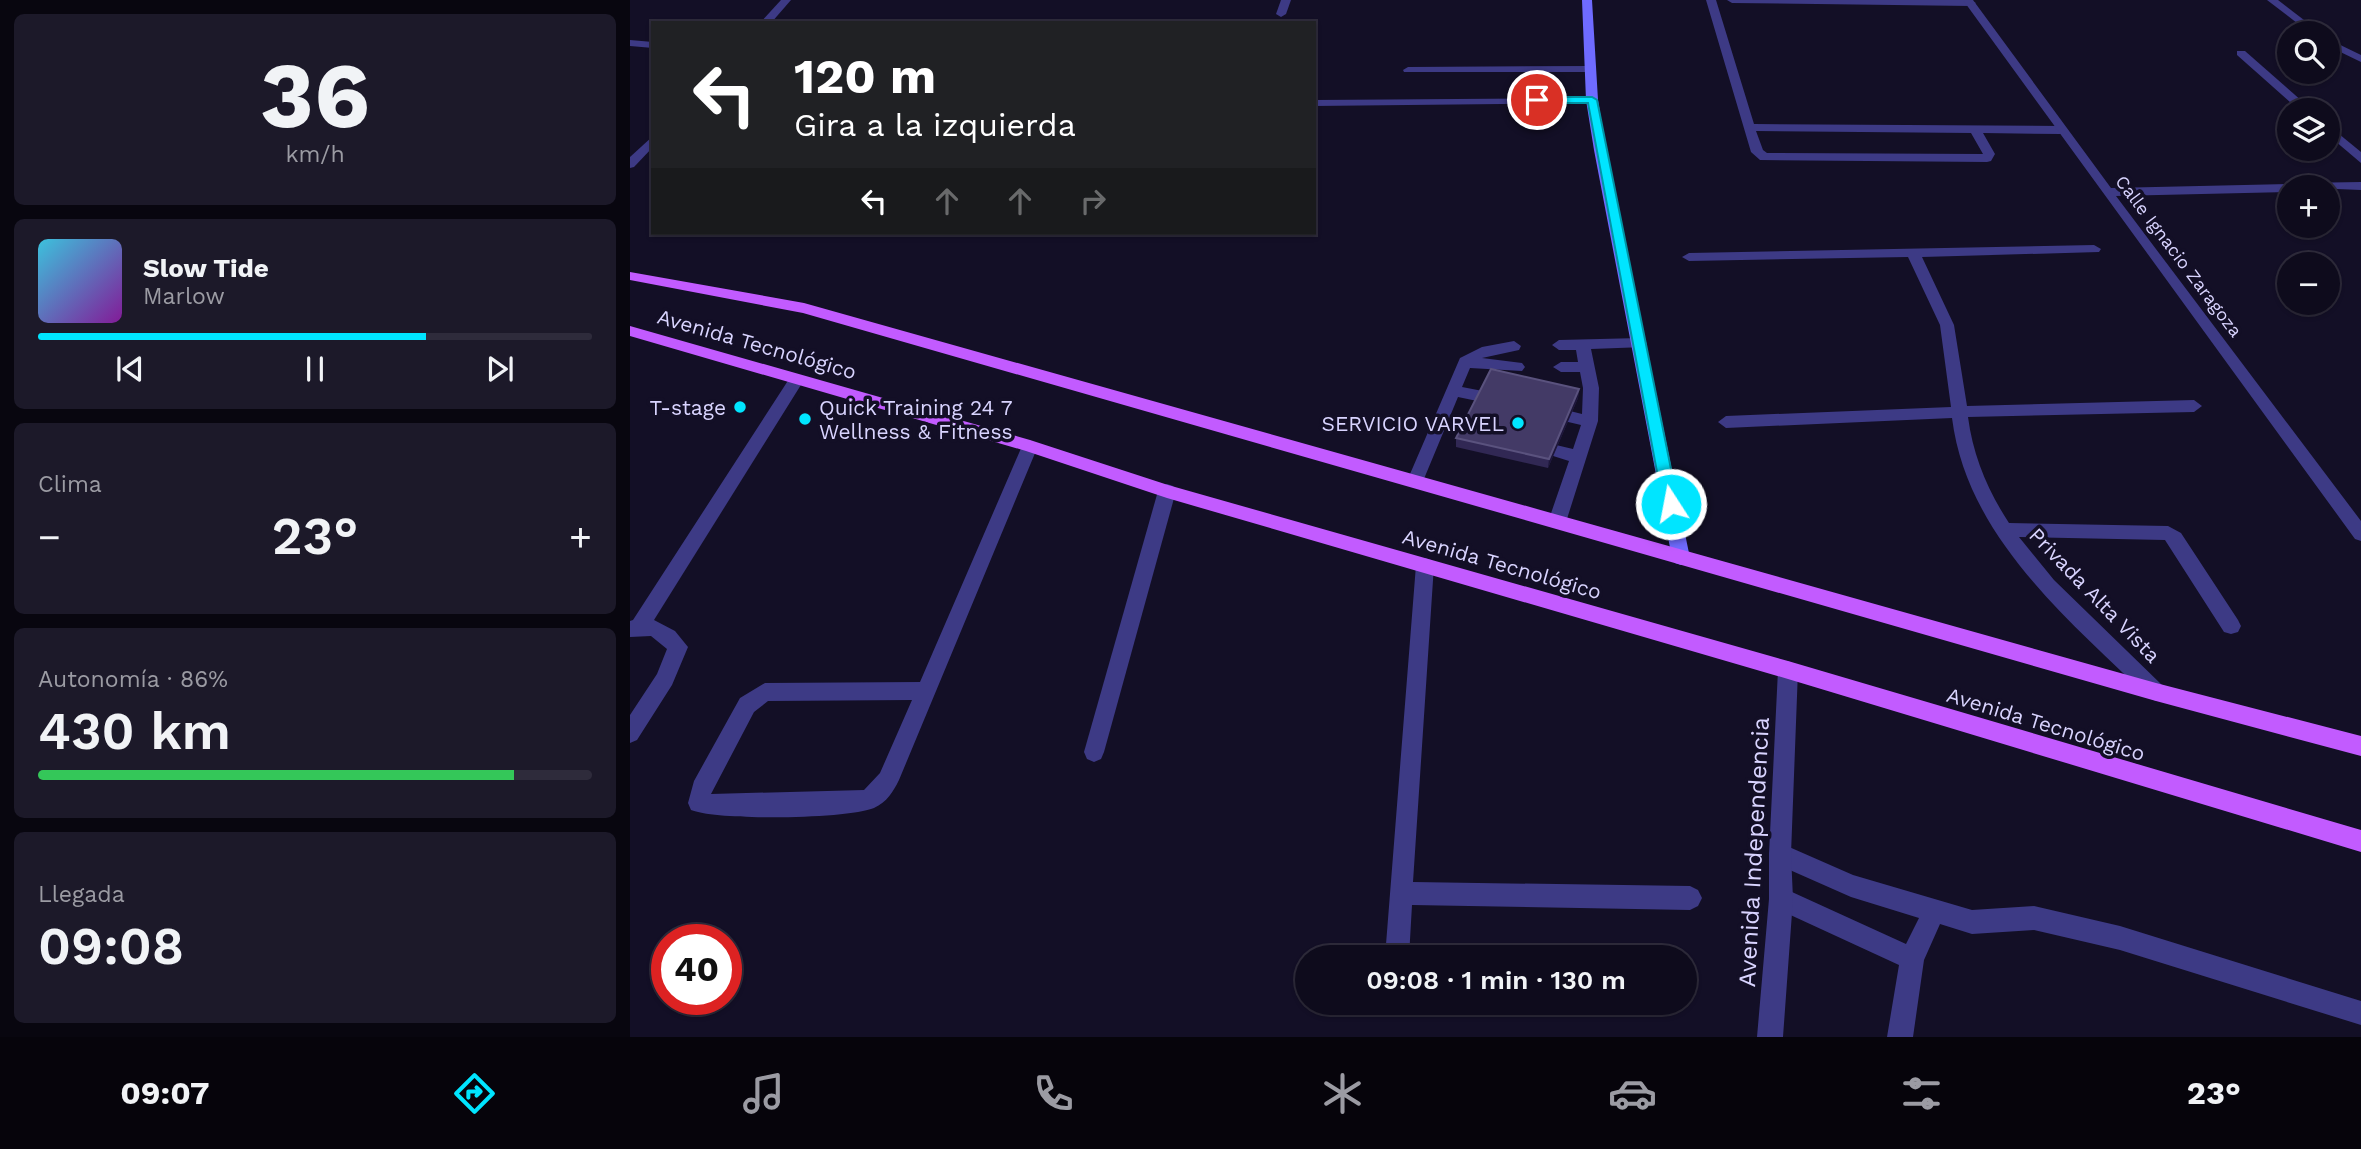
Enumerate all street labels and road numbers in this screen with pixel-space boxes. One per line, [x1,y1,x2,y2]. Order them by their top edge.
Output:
street label: Calle Ignacio Zaragoza [2111,171,2247,341]
street label: Avenida Tecnológico [655,304,859,384]
street label: Privada Alta Vista [2024,522,2166,668]
street label: Avenida Tecnológico [1400,524,1604,604]
street label: Avenida Tecnológico [1944,682,2148,766]
street label: Avenida Independencia [1733,716,1775,988]

